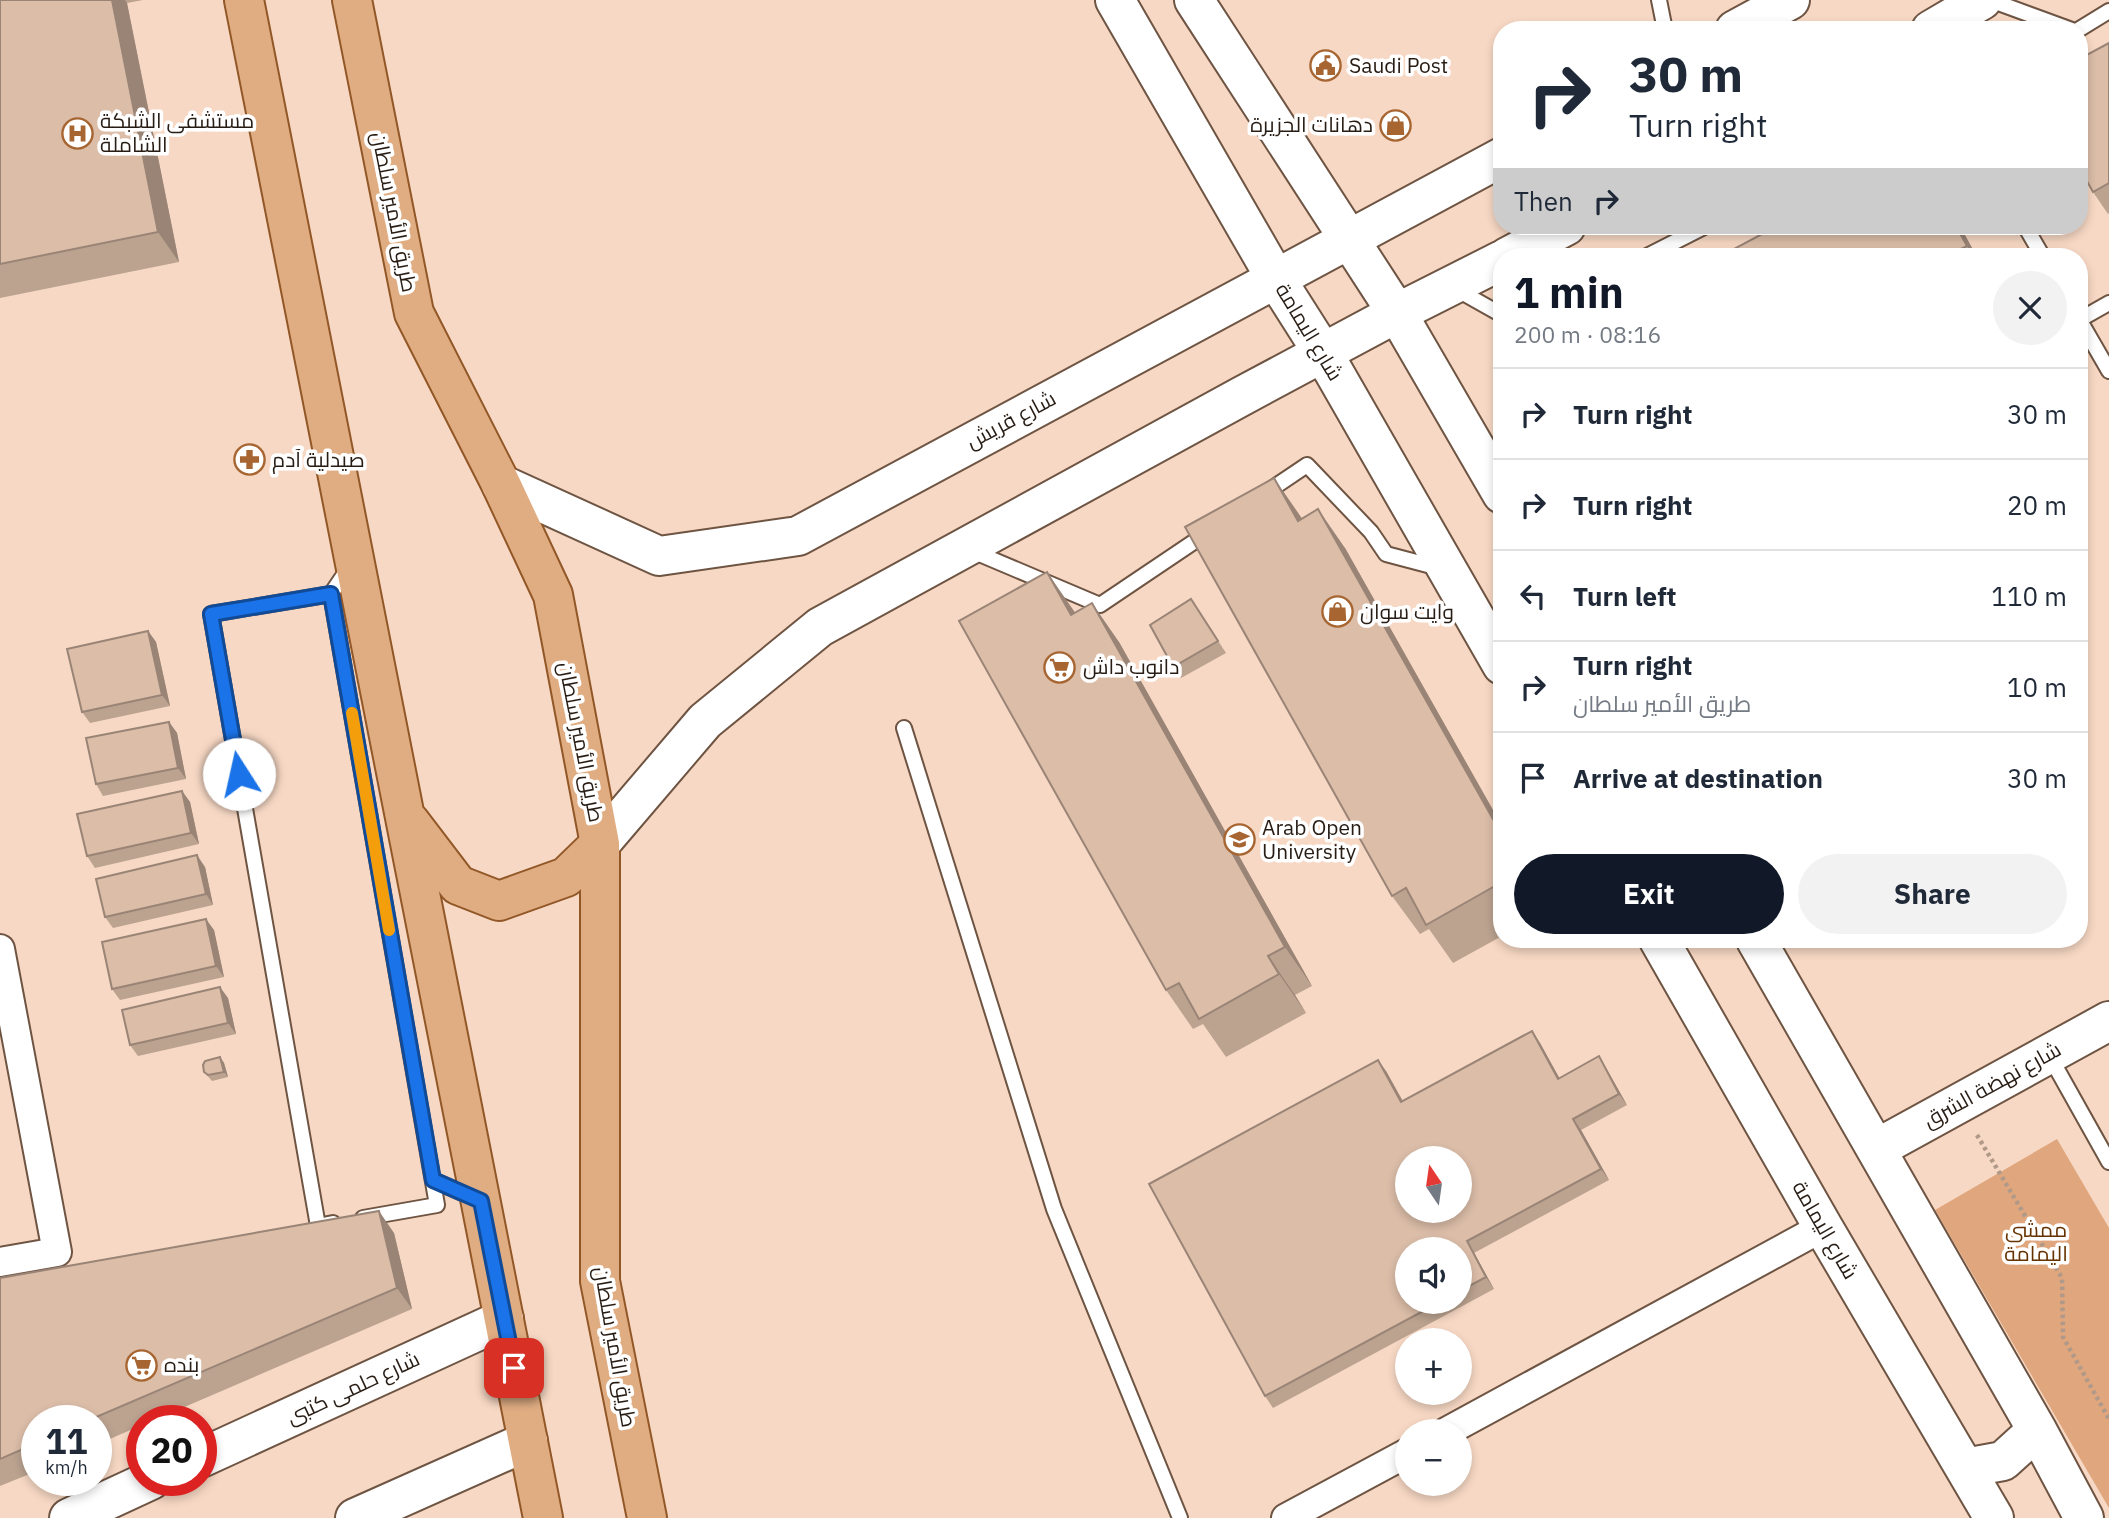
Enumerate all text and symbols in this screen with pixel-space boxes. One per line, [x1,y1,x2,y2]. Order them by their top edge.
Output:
text: 30 m [1629,42,1743,105]
public building icon: Saudi Post [1309,49,1343,83]
icon: right [1514,49,1605,140]
place label: Saudi Post [1349,51,1448,79]
text: Turn right [1629,104,1767,146]
place label: مستشفى الشبكة الشاملة [100,106,254,158]
shop icon: دهانات الجزيرة [1379,108,1413,142]
place label: دهانات الجزيرة [1250,110,1373,138]
hospital icon: مستشفى الشبكة الشاملة [60,116,94,150]
street label: طريق الأمير سلطان [366,129,424,294]
icon: right [1587,182,1625,220]
text: Then [1514,184,1573,218]
text: 1 min [1514,265,1624,320]
button: close [1993,271,2067,345]
street label: شارع اليمامة [1269,277,1350,386]
text: 200 m · 08:16 [1514,319,1661,349]
street label: شارع قريش [961,384,1061,455]
icon: right [1514,395,1552,433]
text: Turn right [1573,397,1692,431]
text: 30 m [2007,397,2067,431]
pharmacy icon: صيدلية آدم [232,443,266,477]
place label: صيدلية آدم [272,445,365,474]
icon: right [1514,486,1552,524]
text: Turn right [1573,488,1692,522]
text: 20 m [2007,488,2067,522]
icon: left [1514,577,1552,615]
text: Turn left [1573,579,1676,613]
text: 110 m [1991,579,2067,613]
shop icon: وايت سوان [1320,595,1354,629]
place label: وايت سوان [1360,597,1454,625]
text: Turn right [1573,648,1692,682]
supermarket icon: دانوب داش [1043,650,1077,684]
place label: دانوب داش [1083,652,1179,680]
street label: طريق الأمير سلطان [553,659,611,824]
icon: right [1514,668,1552,706]
text: 10 m [2007,670,2067,704]
text: طريق الأمير سلطان [1573,688,1751,718]
position arrow [202,737,276,811]
icon: arrive [1514,759,1552,797]
text: Arrive at destination [1573,761,1823,795]
text: 30 m [2007,761,2067,795]
place label: Arab Open University [1262,813,1362,865]
school or university icon: Arab Open University [1222,823,1256,857]
button: Exit [1514,854,1784,934]
button: Share [1798,854,2067,934]
street label: شارع نهضة الشرق [1918,1035,2066,1134]
north arrow [1395,1146,1472,1223]
map controls [1395,1146,1472,1496]
street label: شارع اليمامة [1786,1175,1865,1284]
park label: ممشى اليمامة [2004,1215,2068,1267]
button: sound [1395,1237,1472,1314]
street label: طريق الأمير سلطان [588,1264,644,1429]
button: + [1395,1328,1472,1405]
pin [484,1338,544,1398]
street label: شارع حلمى كتبى [281,1344,424,1431]
supermarket icon: بنده [124,1348,158,1382]
icon: arrive [495,1349,533,1387]
place label: بنده [164,1350,199,1378]
speed limit sign: 20 [126,1405,217,1496]
text: 11 [45,1418,88,1464]
button: − [1395,1419,1472,1496]
text: km/h [45,1456,88,1479]

